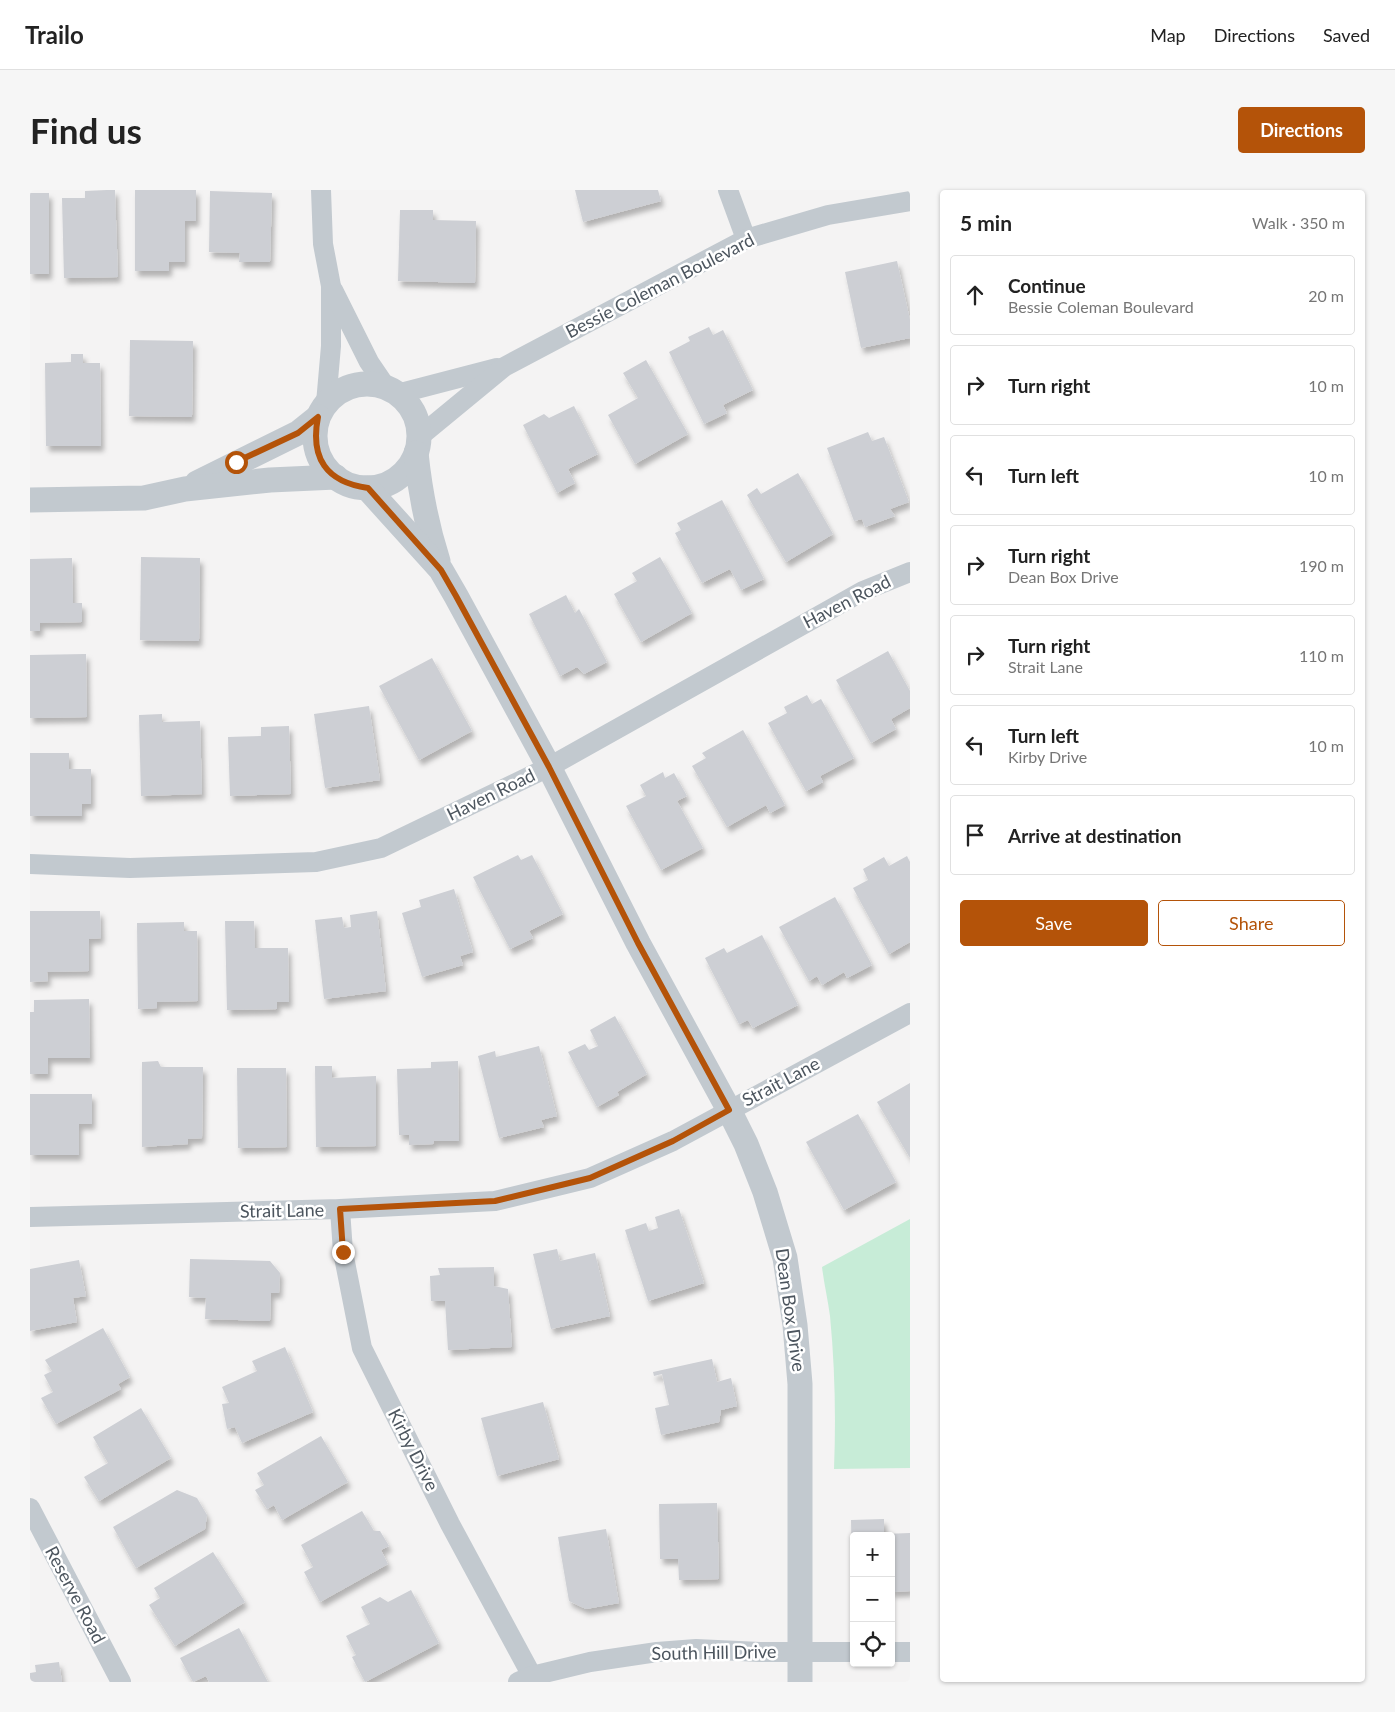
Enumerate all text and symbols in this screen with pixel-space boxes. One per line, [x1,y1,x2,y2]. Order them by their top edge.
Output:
text: Trailo [25,20,84,49]
text: Map [1150,24,1186,46]
text: Directions [1214,24,1295,46]
text: Saved [1323,24,1370,46]
button: Directions [1238,107,1365,153]
text: Find us [30,109,142,151]
text: 5 min [960,210,1012,235]
text: Walk · 350 m [1252,213,1345,232]
street label: Bessie Coleman Boulevard [562,228,758,342]
text: Continue [1008,274,1086,297]
icon: ahead [961,281,989,309]
text: 20 m [1308,286,1344,305]
text: Bessie Coleman Boulevard [1008,297,1194,316]
icon: right [961,371,989,399]
text: Turn right [1008,374,1090,397]
text: 10 m [1308,376,1344,395]
route start [225,451,248,474]
icon: left [961,461,989,489]
text: Turn left [1008,464,1079,487]
text: 10 m [1308,466,1344,485]
text: Turn right [1008,544,1090,567]
icon: right [961,551,989,579]
text: 190 m [1299,556,1344,575]
text: Dean Box Drive [1008,567,1119,586]
street label: Haven Road [799,570,894,633]
text: Turn right [1008,634,1090,657]
icon: right [961,641,989,669]
text: 110 m [1299,646,1344,665]
text: Strait Lane [1008,657,1083,676]
text: Turn left [1008,724,1079,747]
icon: left [961,731,989,759]
text: 10 m [1308,736,1344,755]
text: Kirby Drive [1008,747,1087,766]
street label: Haven Road [443,763,538,825]
icon: arrive [961,821,989,849]
text: Arrive at destination [1008,824,1181,847]
button: Save [960,900,1148,946]
button: Share [1158,900,1345,946]
street label: Strait Lane [738,1052,823,1111]
street label: Strait Lane [240,1198,324,1222]
route end [332,1241,355,1264]
street label: Dean Box Drive [771,1247,811,1373]
street label: Kirby Drive [384,1405,444,1494]
map controls [850,1532,895,1667]
button: + [850,1532,895,1577]
street label: Reserve Road [41,1542,111,1647]
button: − [850,1577,895,1622]
button: locate [850,1622,895,1667]
street label: South Hill Drive [651,1640,777,1664]

